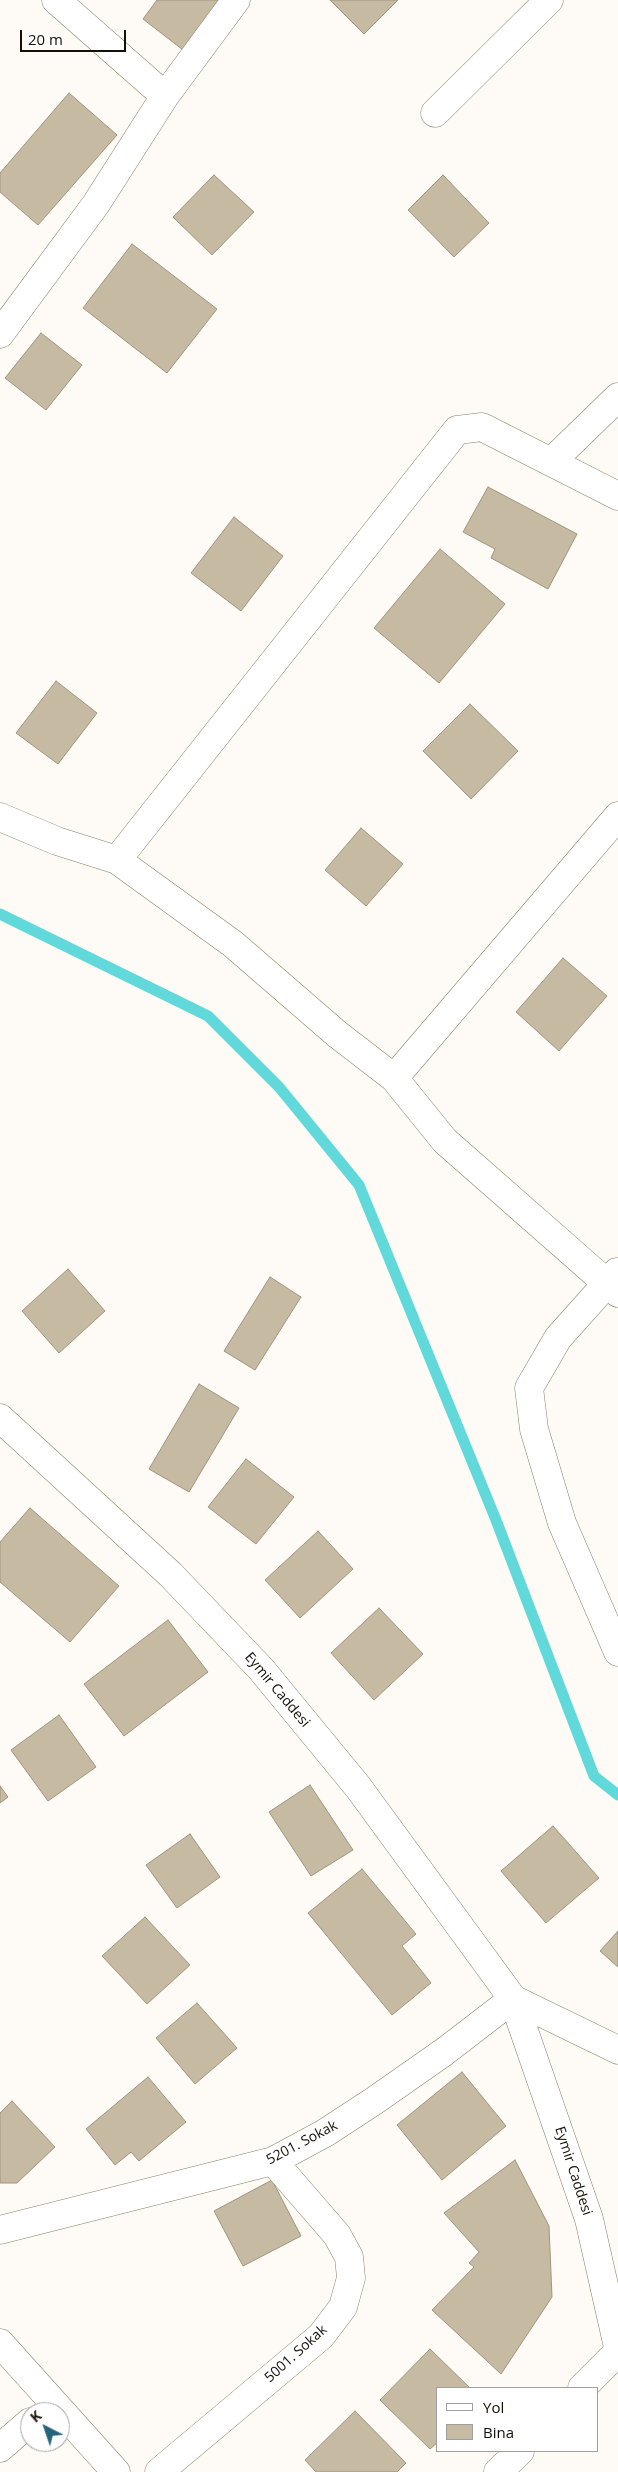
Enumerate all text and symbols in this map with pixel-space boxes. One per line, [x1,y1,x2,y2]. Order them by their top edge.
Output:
scale bar [22,20,129,52]
text: 20 m [28,29,63,49]
street label: Eymir Caddesi [241,1649,313,1731]
street label: 5201. Sokak [264,2117,340,2169]
street label: Eymir Caddesi [551,2124,595,2218]
street label: 5001. Sokak [261,2322,331,2386]
legend [436,2387,598,2452]
text: Yol [483,2397,504,2417]
north arrow [20,2402,70,2452]
text: K [26,2406,45,2426]
text: Bina [483,2422,514,2442]

